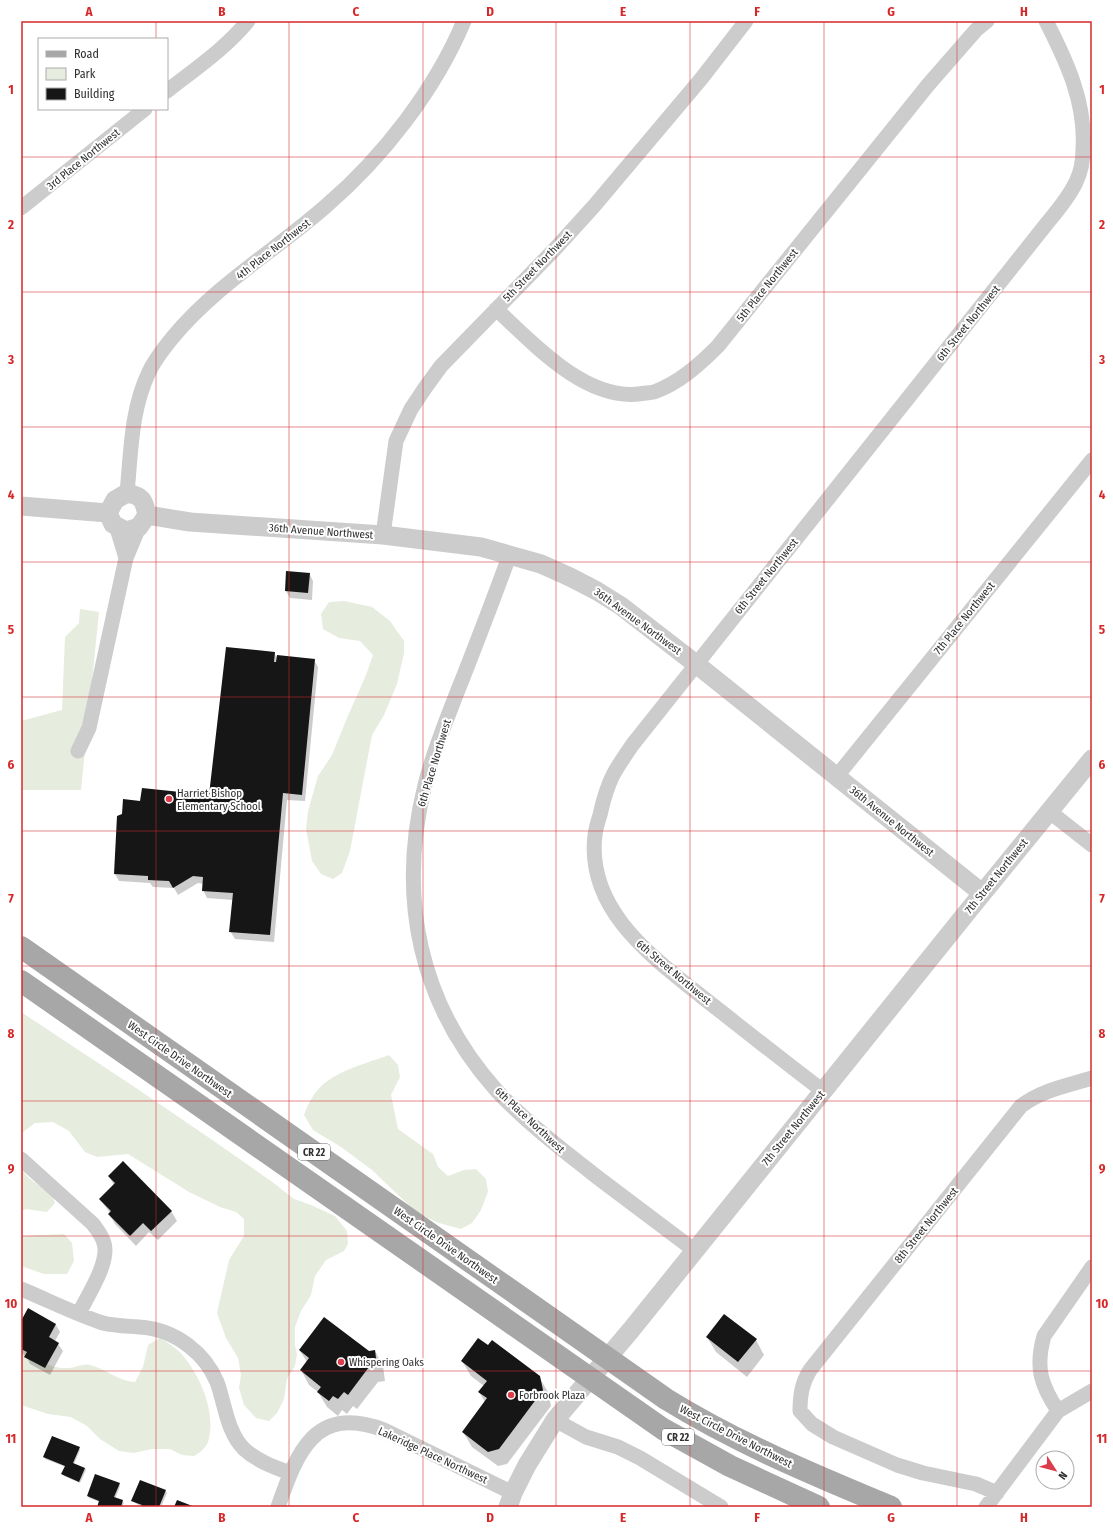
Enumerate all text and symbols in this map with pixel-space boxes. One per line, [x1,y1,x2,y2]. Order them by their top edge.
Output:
text: A [84,4,93,19]
text: B [218,4,226,19]
text: C [353,4,360,19]
text: D [486,4,494,19]
text: E [620,4,626,19]
text: F [754,4,760,19]
text: G [887,4,895,19]
text: H [1020,4,1028,19]
legend [38,38,168,110]
text: Road [74,47,99,61]
text: Park [74,67,96,81]
text: 1 [8,82,14,97]
text: 1 [1099,82,1105,97]
text: Building [74,87,115,101]
street label: 3rd Place Northwest [44,126,123,193]
street label: 4th Place Northwest [234,216,313,282]
text: 2 [7,217,14,232]
text: 2 [1098,217,1105,232]
street label: 5th Street Northwest [500,228,575,304]
street label: 5th Place Northwest [734,246,801,324]
street label: 6th Street Northwest [934,283,1003,364]
text: 3 [7,352,14,367]
text: 3 [1098,352,1105,367]
text: 4 [8,487,15,502]
text: 4 [1099,487,1106,502]
street label: 36th Avenue Northwest [268,521,374,542]
street label: 6th Street Northwest [732,536,801,617]
street label: 7th Place Northwest [931,579,998,657]
street label: 36th Avenue Northwest [592,585,684,658]
text: 5 [8,622,14,637]
text: 5 [1099,622,1105,637]
street label: 6th Place Northwest [415,718,454,808]
text: 6 [8,757,15,772]
text: 6 [1099,757,1106,772]
street label: 36th Avenue Northwest [847,783,937,860]
place label: Harriet Bishop Elementary School [177,787,261,813]
marker: Harriet Bishop Elementary School [164,794,174,804]
street label: 7th Street Northwest [962,836,1031,916]
text: 7 [8,891,14,906]
text: 7 [1099,891,1105,906]
street label: 6th Street Northwest [634,937,714,1008]
street label: West Circle Drive Northwest [125,1018,235,1101]
text: 8 [8,1026,15,1041]
text: 8 [1099,1026,1106,1041]
street label: 6th Place Northwest [492,1085,567,1156]
street label: 7th Street Northwest [759,1088,828,1168]
road number: CR 22 [298,1144,330,1160]
text: 9 [8,1161,15,1176]
text: 9 [1099,1161,1106,1176]
street label: 8th Street Northwest [892,1184,961,1266]
street label: West Circle Drive Northwest [391,1204,501,1287]
text: 10 [5,1296,17,1311]
text: 10 [1096,1296,1108,1311]
place label: Whispering Oaks [349,1356,424,1369]
marker: Whispering Oaks [336,1357,346,1367]
place label: Forbrook Plaza [519,1389,585,1402]
marker: Forbrook Plaza [506,1390,516,1400]
street label: West Circle Drive Northwest [677,1402,795,1471]
street label: Lakeridge Place Northwest [376,1424,490,1487]
road number: CR 22 [662,1429,694,1445]
text: 11 [6,1431,16,1446]
text: 11 [1097,1431,1107,1446]
north arrow [1035,1450,1075,1490]
text: N [1055,1469,1070,1482]
text: A [84,1510,93,1525]
text: B [218,1510,226,1525]
text: C [353,1510,360,1525]
text: D [486,1510,494,1525]
text: E [620,1510,626,1525]
text: F [754,1510,760,1525]
text: G [887,1510,895,1525]
text: H [1020,1510,1028,1525]

